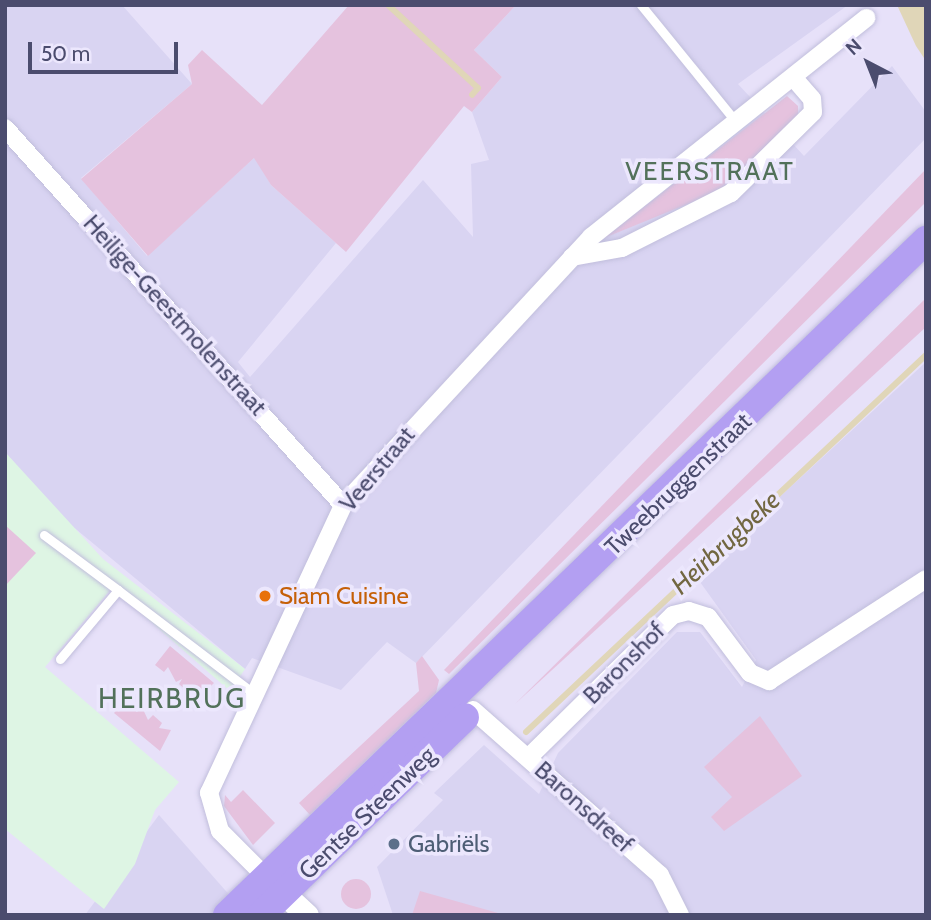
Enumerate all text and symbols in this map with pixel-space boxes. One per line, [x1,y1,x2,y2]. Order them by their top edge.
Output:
scale bar [32,28,182,72]
north arrow [833,28,903,98]
text: N [841,34,866,60]
text: 50 m [41,41,90,66]
district label: VEERSTRAAT [626,156,794,188]
street label: Heilige-Geestmolenstraat [77,209,273,421]
street label: Tweebruggenstraat [599,407,757,561]
street label: Veerstraat [333,421,421,517]
water label: Heirbrugbeke [665,485,787,601]
place label: Siam Cuisine [279,582,409,610]
marker: Siam Cuisine [257,588,273,604]
street label: Baronshof [577,616,671,710]
district label: HEIRBRUG [99,681,245,715]
street label: Gentse Steenweg [293,741,441,885]
street label: Baronsdreef [529,755,639,859]
place label: Gabriëls [408,830,490,858]
marker: Gabriëls [386,836,402,852]

